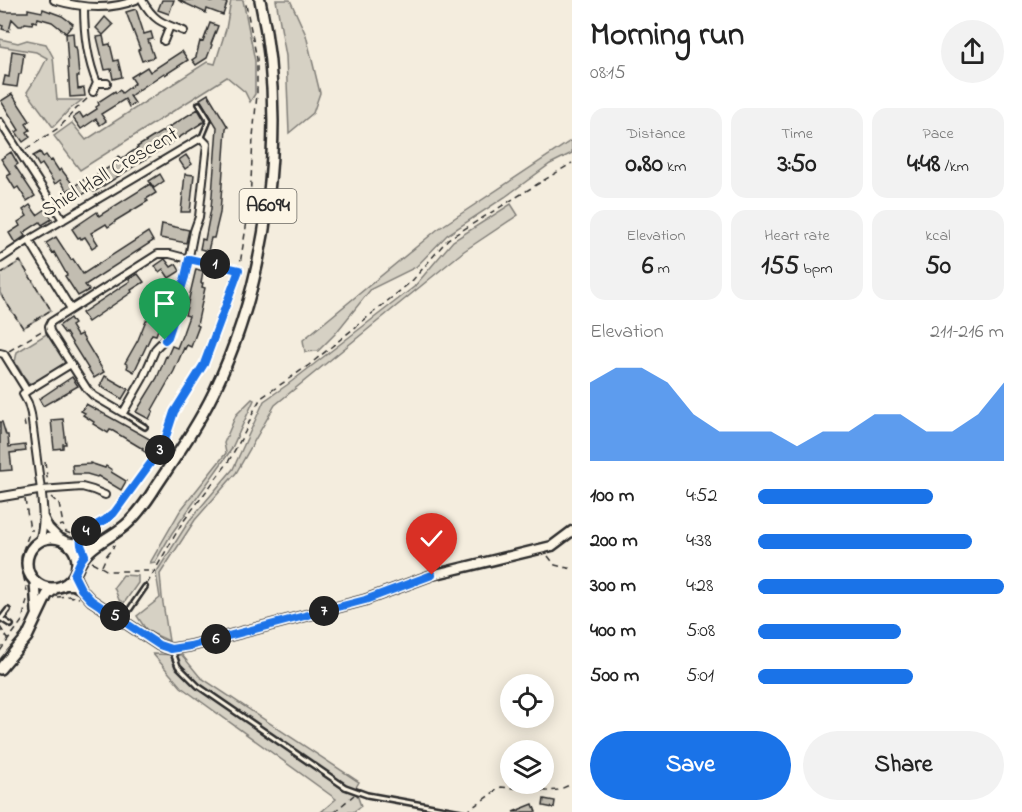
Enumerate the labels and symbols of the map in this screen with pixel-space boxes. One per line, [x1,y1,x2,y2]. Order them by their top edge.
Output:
street label: Shiel Hall Crescent [36,120,184,226]
road number: A6094 [240,189,296,223]
pin: 1 [200,249,230,279]
pin [139,278,190,340]
pin: 3 [145,435,175,465]
pin [406,513,457,575]
pin: 4 [71,516,101,546]
pin: 7 [309,596,339,626]
pin: 5 [100,601,130,631]
pin: 6 [201,624,231,654]

